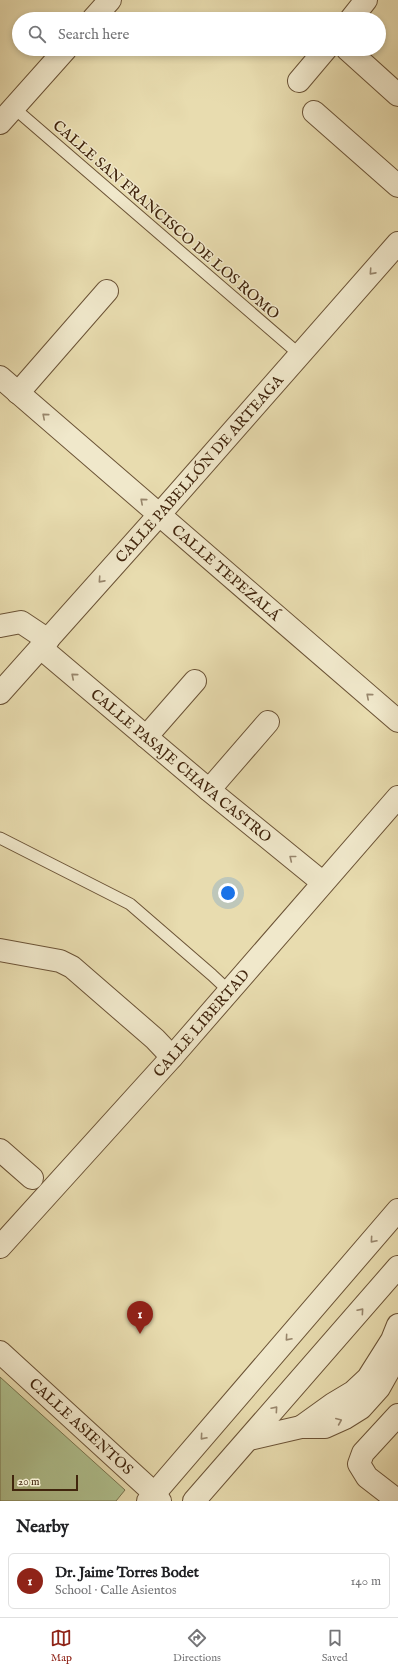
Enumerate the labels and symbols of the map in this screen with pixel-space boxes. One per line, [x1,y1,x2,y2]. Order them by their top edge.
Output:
street label: CALLE SAN FRANCISCO DE LOS ROMO [49,116,283,324]
one-way arrow [370,267,377,275]
street label: CALLE PABELLÓN DE ARTEAGA [111,370,288,567]
one-way arrow [42,413,49,420]
one-way arrow [140,498,148,505]
street label: CALLE TEPEZALÁ [168,520,285,625]
one-way arrow [99,575,106,583]
one-way arrow [71,673,78,680]
street label: CALLE PASAJE CHAVA CASTRO [87,685,276,847]
one-way arrow [366,693,373,700]
one-way arrow [289,855,297,862]
your location [218,883,238,903]
street label: CALLE LIBERTAD [149,965,253,1081]
one-way arrow [370,1235,377,1242]
pin: 1 [127,1301,153,1334]
one-way arrow [356,1308,363,1315]
one-way arrow [285,1333,292,1341]
street label: CALLE ASIENTOS [25,1374,137,1479]
one-way arrow [271,1406,278,1413]
one-way arrow [334,1418,342,1426]
one-way arrow [201,1432,208,1439]
scale bar [12,1473,78,1492]

